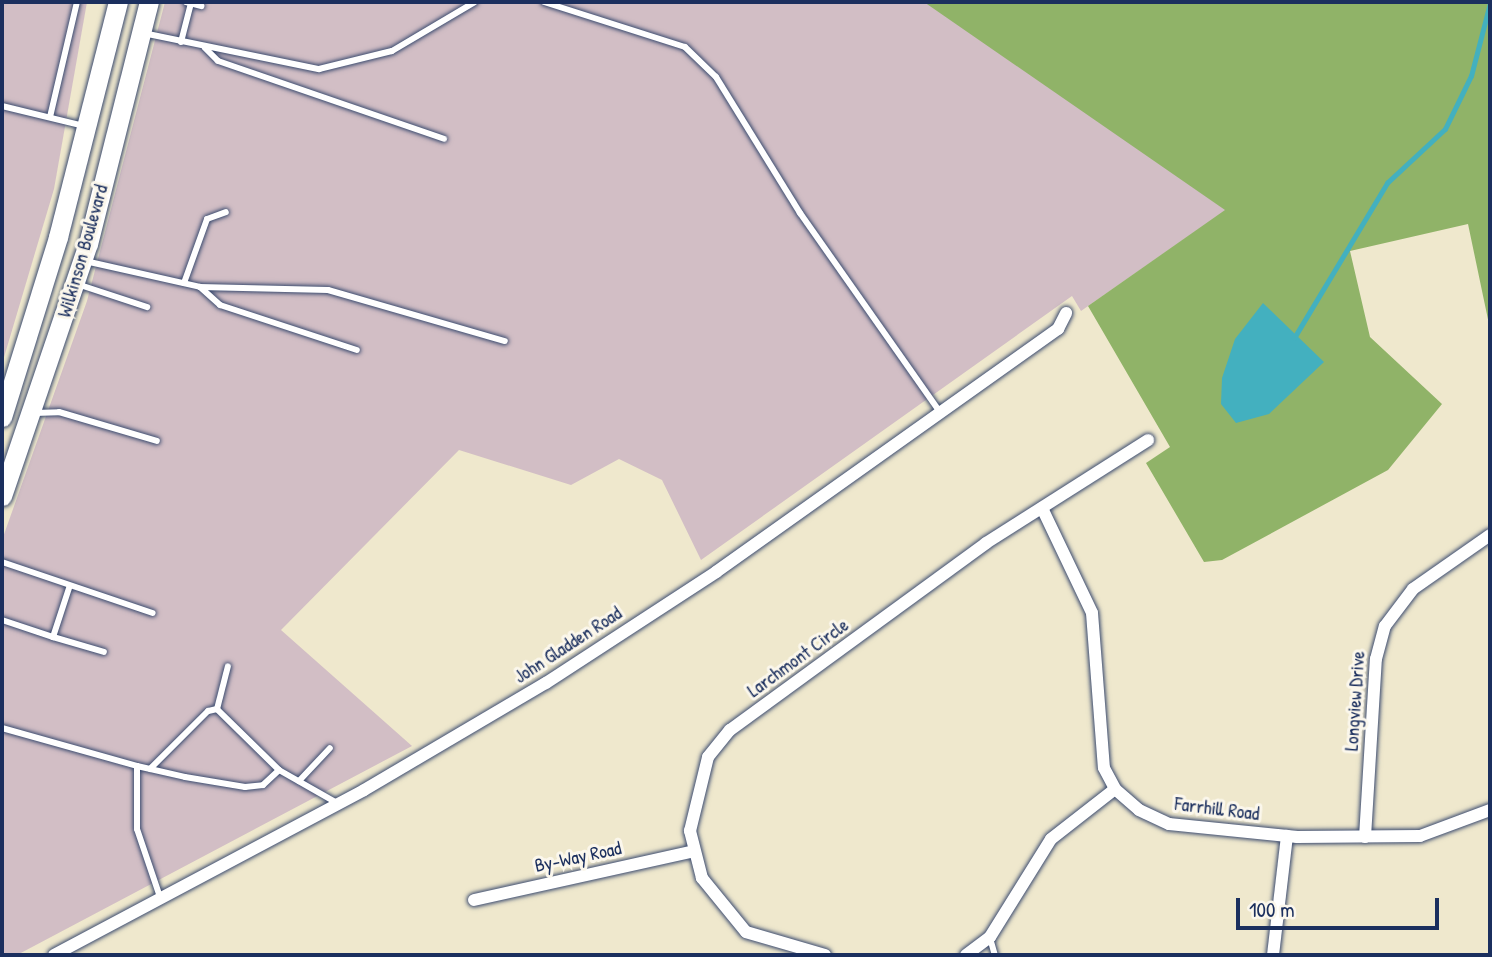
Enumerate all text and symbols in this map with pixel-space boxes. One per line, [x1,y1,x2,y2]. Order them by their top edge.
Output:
street label: Wilkinson Boulevard [53,182,113,320]
street label: John Gladden Road [510,602,626,688]
street label: Larchmont Circle [743,614,853,702]
street label: Longview Drive [1340,650,1370,752]
street label: Farrhill Road [1173,792,1261,826]
street label: By-Way Road [533,837,623,877]
scale bar [1240,884,1443,928]
text: 100 m [1249,895,1295,924]

